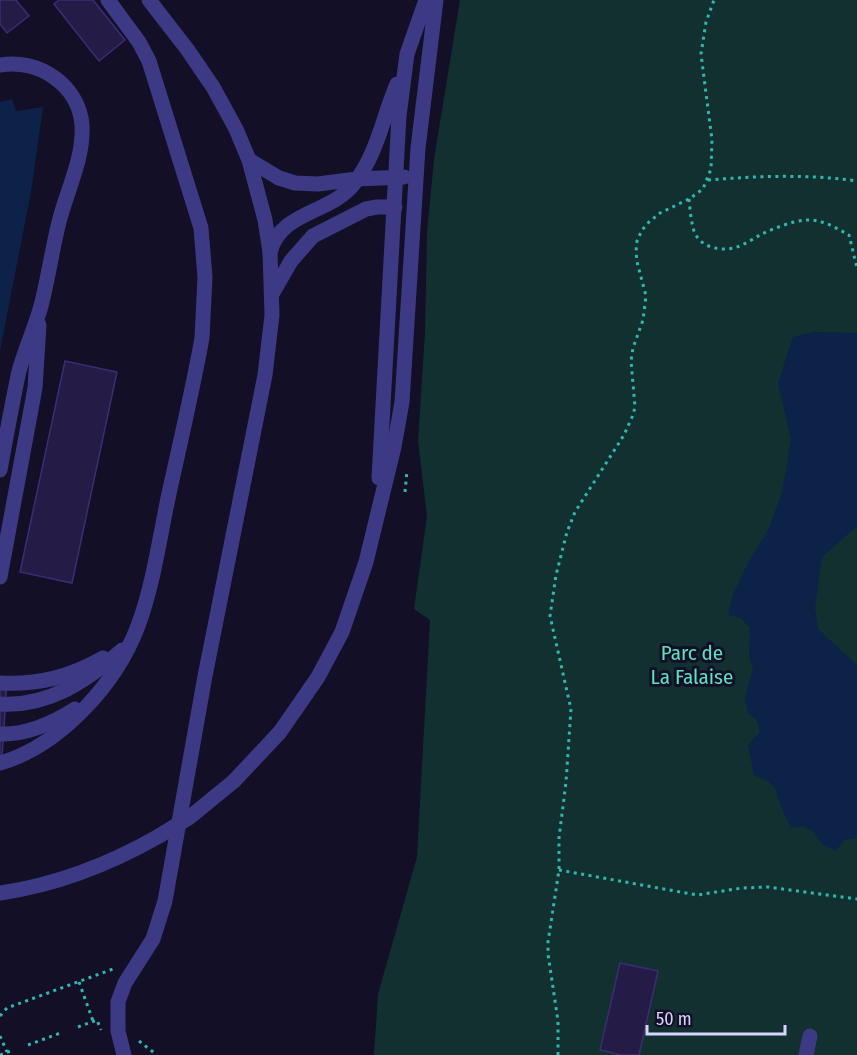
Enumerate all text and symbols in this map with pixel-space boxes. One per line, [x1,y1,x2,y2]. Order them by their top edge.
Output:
park label: Parc de La Falaise [651,640,733,690]
scale bar [647,998,785,1036]
text: 50 m [656,1008,692,1030]

